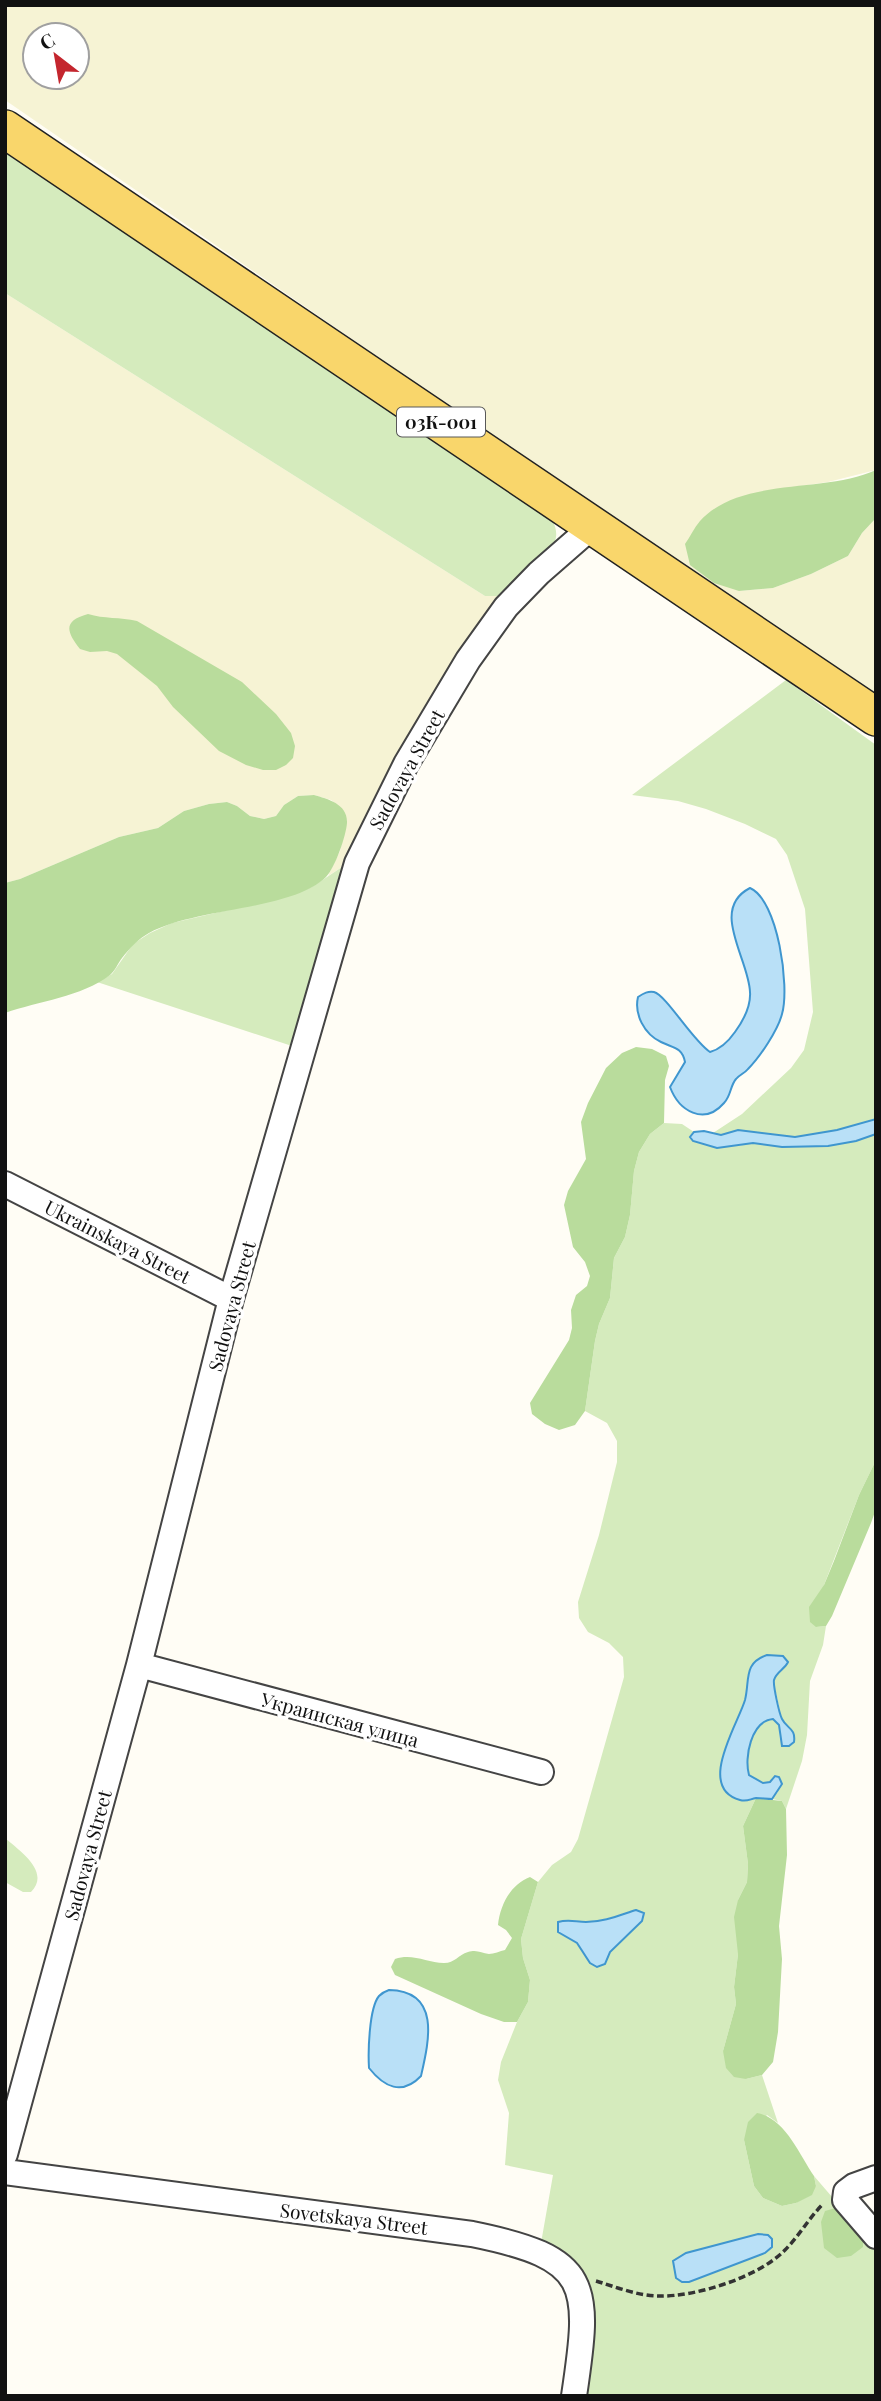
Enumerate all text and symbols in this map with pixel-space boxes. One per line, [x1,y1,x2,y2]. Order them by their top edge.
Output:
north arrow [21,21,91,91]
text: С [34,26,59,55]
road number: 03К-001 [397,408,485,436]
street label: Sadovaya Street [362,704,450,834]
street label: Ukrainskaya Street [41,1193,196,1289]
street label: Sadovaya Street [201,1238,261,1374]
street label: Украинская улица [257,1685,422,1753]
street label: Sadovaya Street [57,1787,117,1923]
street label: Sovetskaya Street [279,2196,430,2240]

